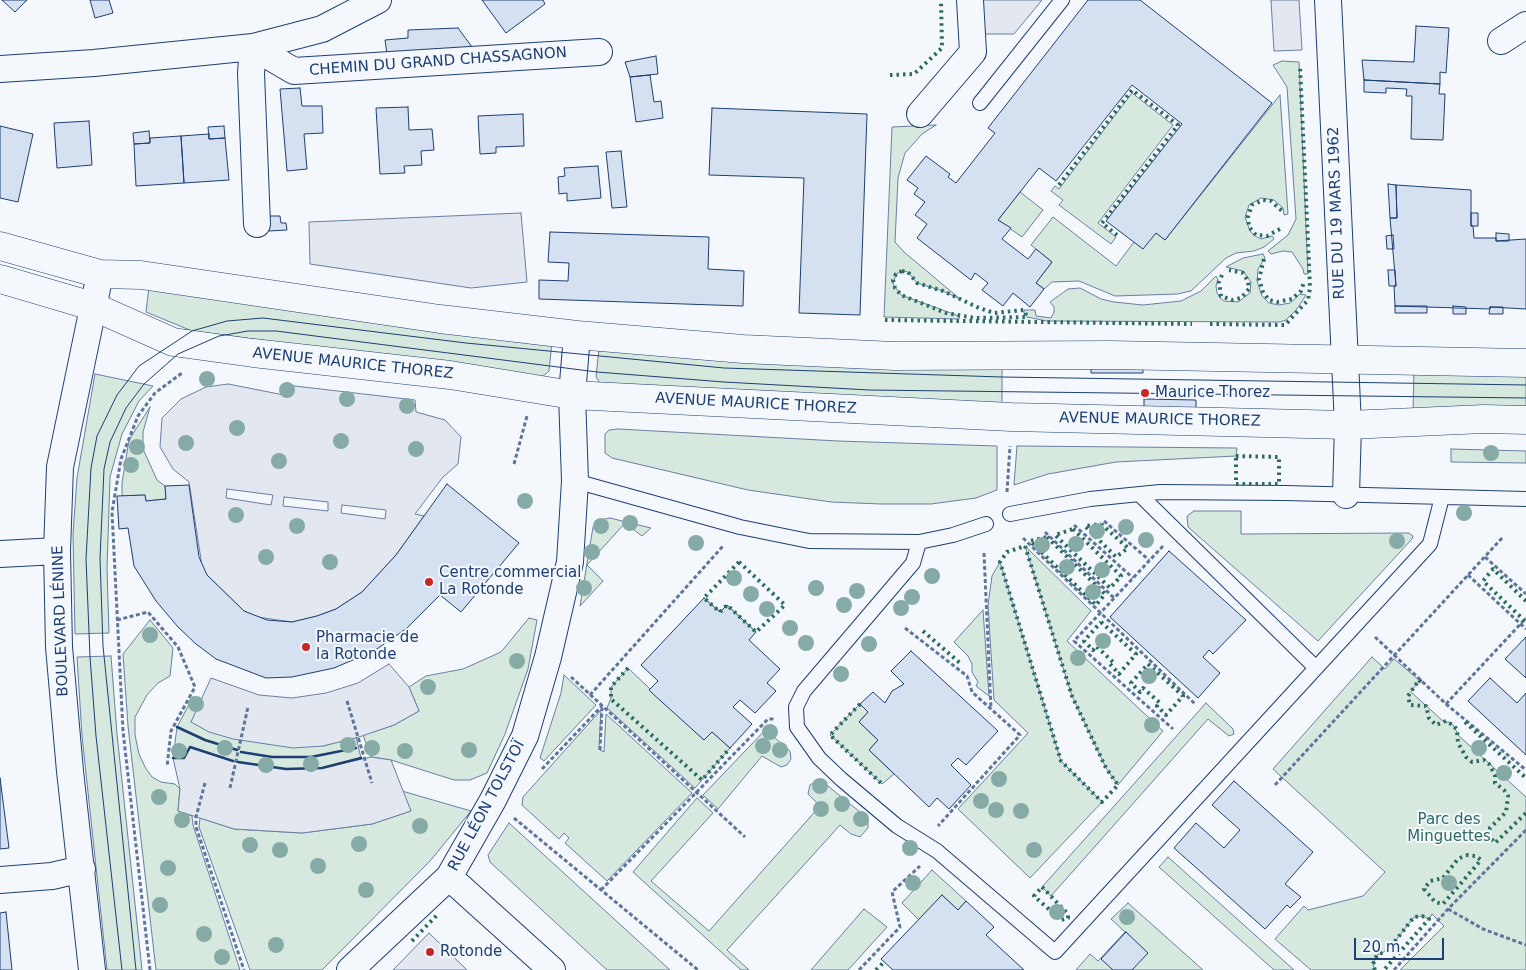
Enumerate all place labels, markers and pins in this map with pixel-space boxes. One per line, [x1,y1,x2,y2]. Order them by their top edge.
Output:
place label: Maurice Thorez [1155,384,1270,402]
marker: Maurice Thorez [1139,387,1151,399]
place label: Centre commercial La Rotonde [439,564,581,599]
marker: Centre commercial La Rotonde [423,576,435,588]
place label: Pharmacie de la Rotonde [316,629,419,664]
marker: Pharmacie de la Rotonde [300,641,312,653]
place label: Rotonde [440,943,502,961]
marker: Rotonde [424,946,436,958]

